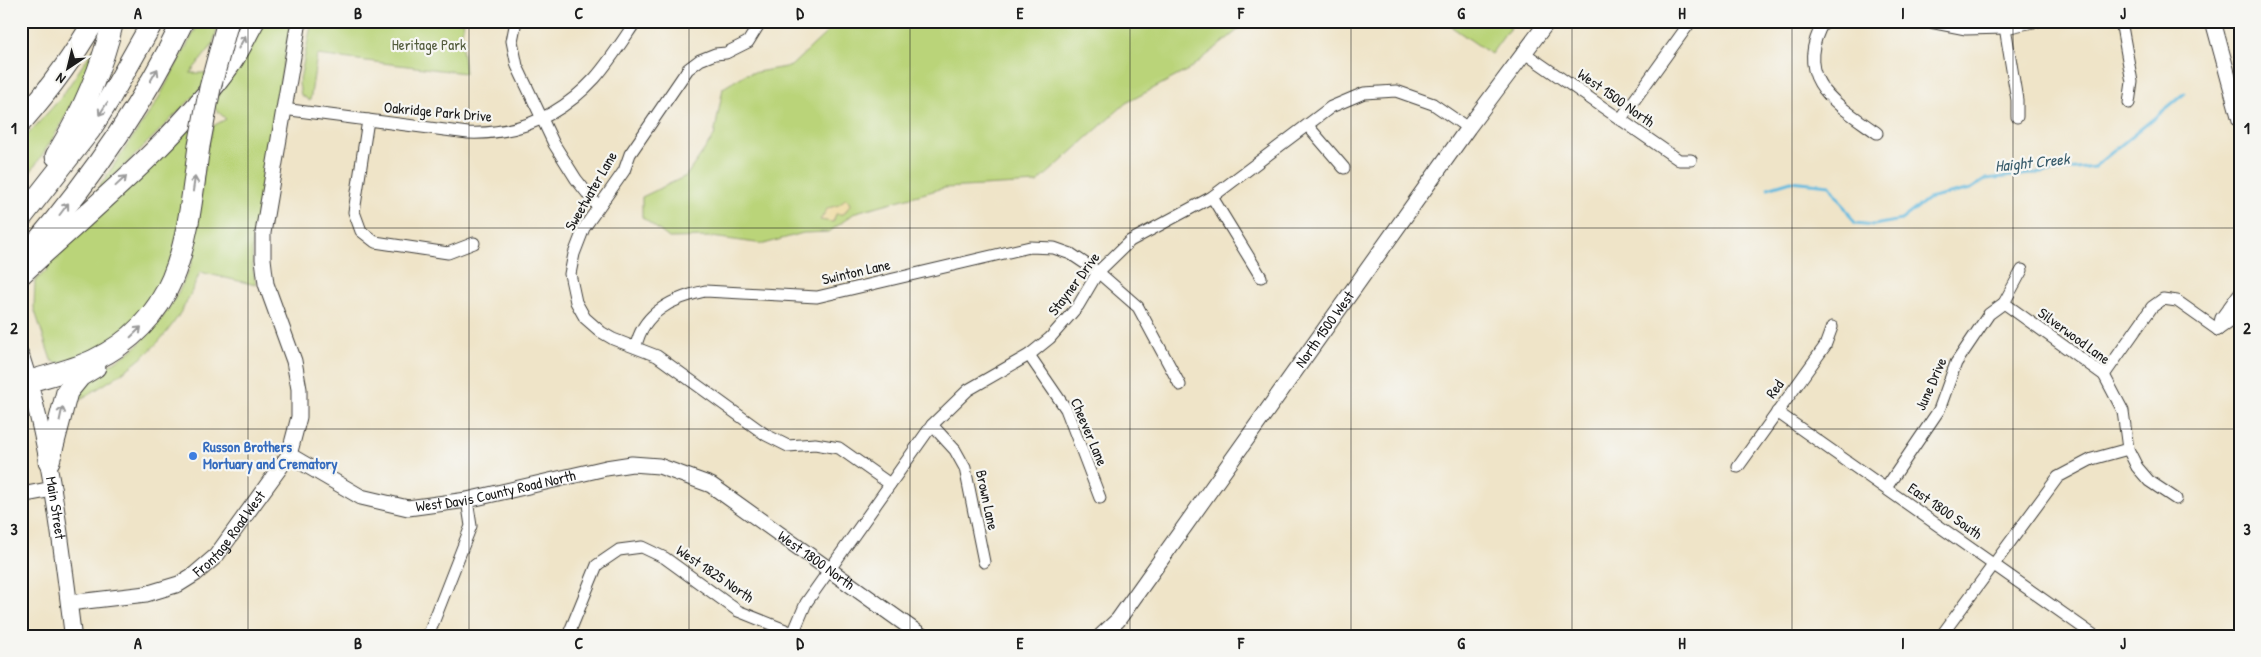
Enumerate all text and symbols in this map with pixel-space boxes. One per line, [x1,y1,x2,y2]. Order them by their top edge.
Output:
text: A [134,2,142,24]
text: B [354,2,362,24]
text: C [575,2,584,24]
text: D [796,2,804,24]
text: E [1016,2,1024,24]
text: F [1237,2,1245,24]
text: G [1457,2,1465,24]
text: H [1678,2,1686,24]
text: I [1901,2,1905,24]
text: J [2120,2,2126,24]
park label: Heritage Park [392,34,466,55]
one-way arrow [238,35,248,50]
north arrow [42,42,92,92]
street label: West 1500 North [1574,63,1659,132]
one-way arrow [150,68,160,82]
text: N [51,69,69,89]
street label: Oakridge Park Drive [383,96,493,127]
one-way arrow [98,102,108,116]
text: 1 [11,117,17,139]
text: 1 [2244,117,2250,139]
street label: Sweetwater Lane [559,147,622,234]
water label: Haight Creek [1994,147,2072,177]
one-way arrow [115,175,128,187]
one-way arrow [189,177,199,193]
one-way arrow [59,202,69,216]
street label: Stayner Drive [1043,248,1104,320]
street label: Swinton Lane [820,253,892,290]
street label: North 1500 West [1290,286,1359,372]
street label: Silverwood Lane [2034,302,2115,369]
text: 2 [10,317,18,339]
text: 2 [2243,317,2251,339]
one-way arrow [129,326,142,338]
street label: June Drive [1910,354,1952,414]
street label: Red [1761,375,1789,402]
street label: Cheever Lane [1066,395,1113,469]
one-way arrow [57,406,66,422]
place label: Russon Brothers Mortuary and Crematory [203,436,338,475]
marker: Russon Brothers Mortuary and Crematory [187,450,199,462]
street label: West Davis County Road North [414,464,578,517]
street label: Brown Lane [971,468,1004,532]
street label: Main Street [41,475,71,541]
street label: East 1800 South [1904,477,1987,544]
street label: Frontage Road West [187,485,270,582]
text: 3 [10,518,18,540]
text: 3 [2243,518,2251,540]
street label: West 1800 North [774,525,859,595]
street label: West 1825 North [672,540,758,607]
text: A [134,632,142,654]
text: B [354,632,362,654]
text: C [575,632,584,654]
text: D [796,632,804,654]
text: E [1016,632,1024,654]
text: F [1237,632,1245,654]
text: G [1457,632,1465,654]
text: H [1678,632,1686,654]
text: I [1901,632,1905,654]
text: J [2120,632,2126,654]

